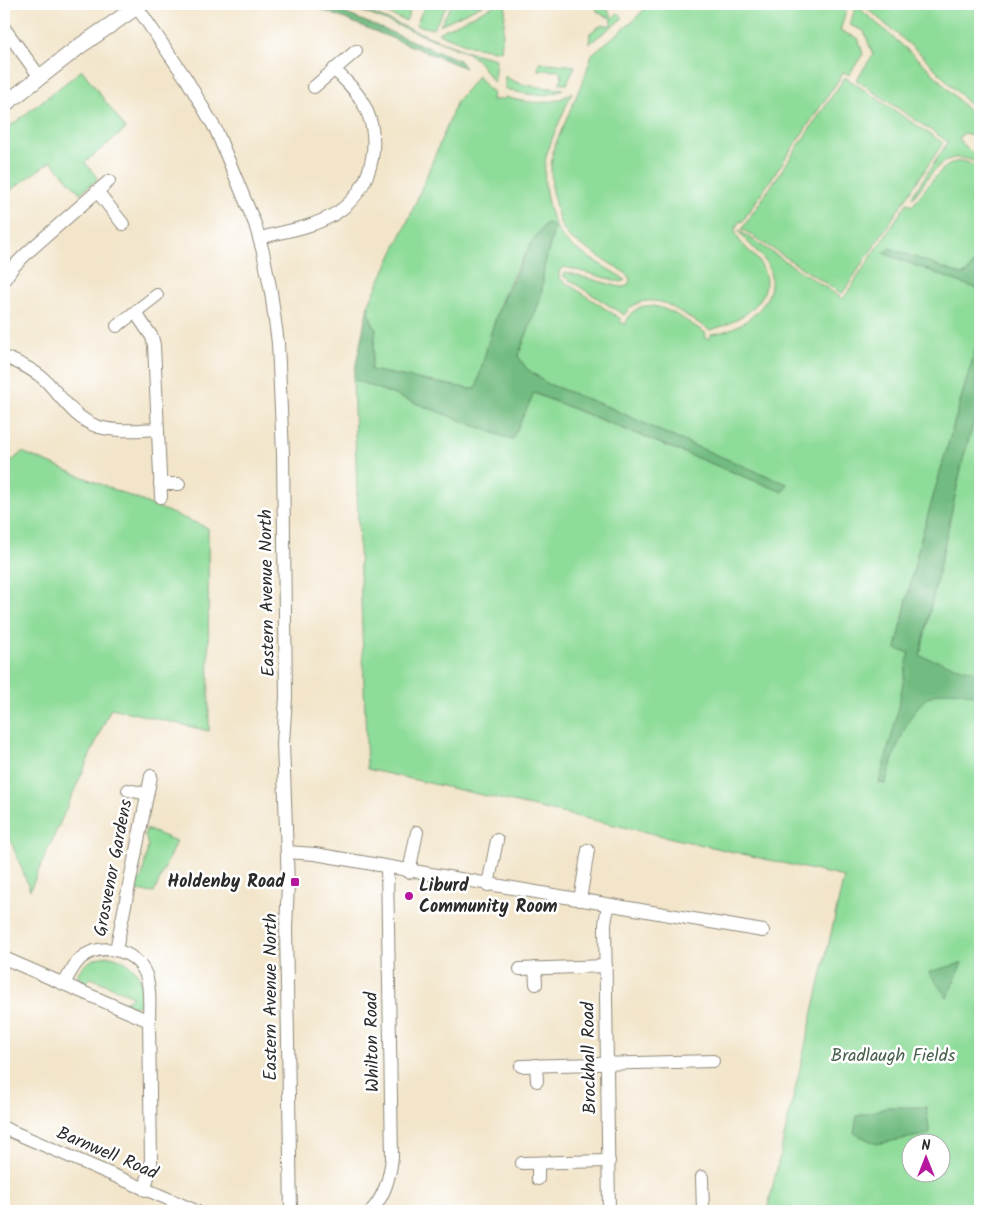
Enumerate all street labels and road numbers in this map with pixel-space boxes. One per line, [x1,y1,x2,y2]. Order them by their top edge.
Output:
street label: Eastern Avenue North [252,509,284,677]
street label: Grosvenor Gardens [86,797,142,939]
street label: Eastern Avenue North [257,913,286,1081]
street label: Whilton Road [358,991,388,1092]
street label: Brockhall Road [575,1001,605,1114]
street label: Barnwell Road [52,1120,163,1189]

